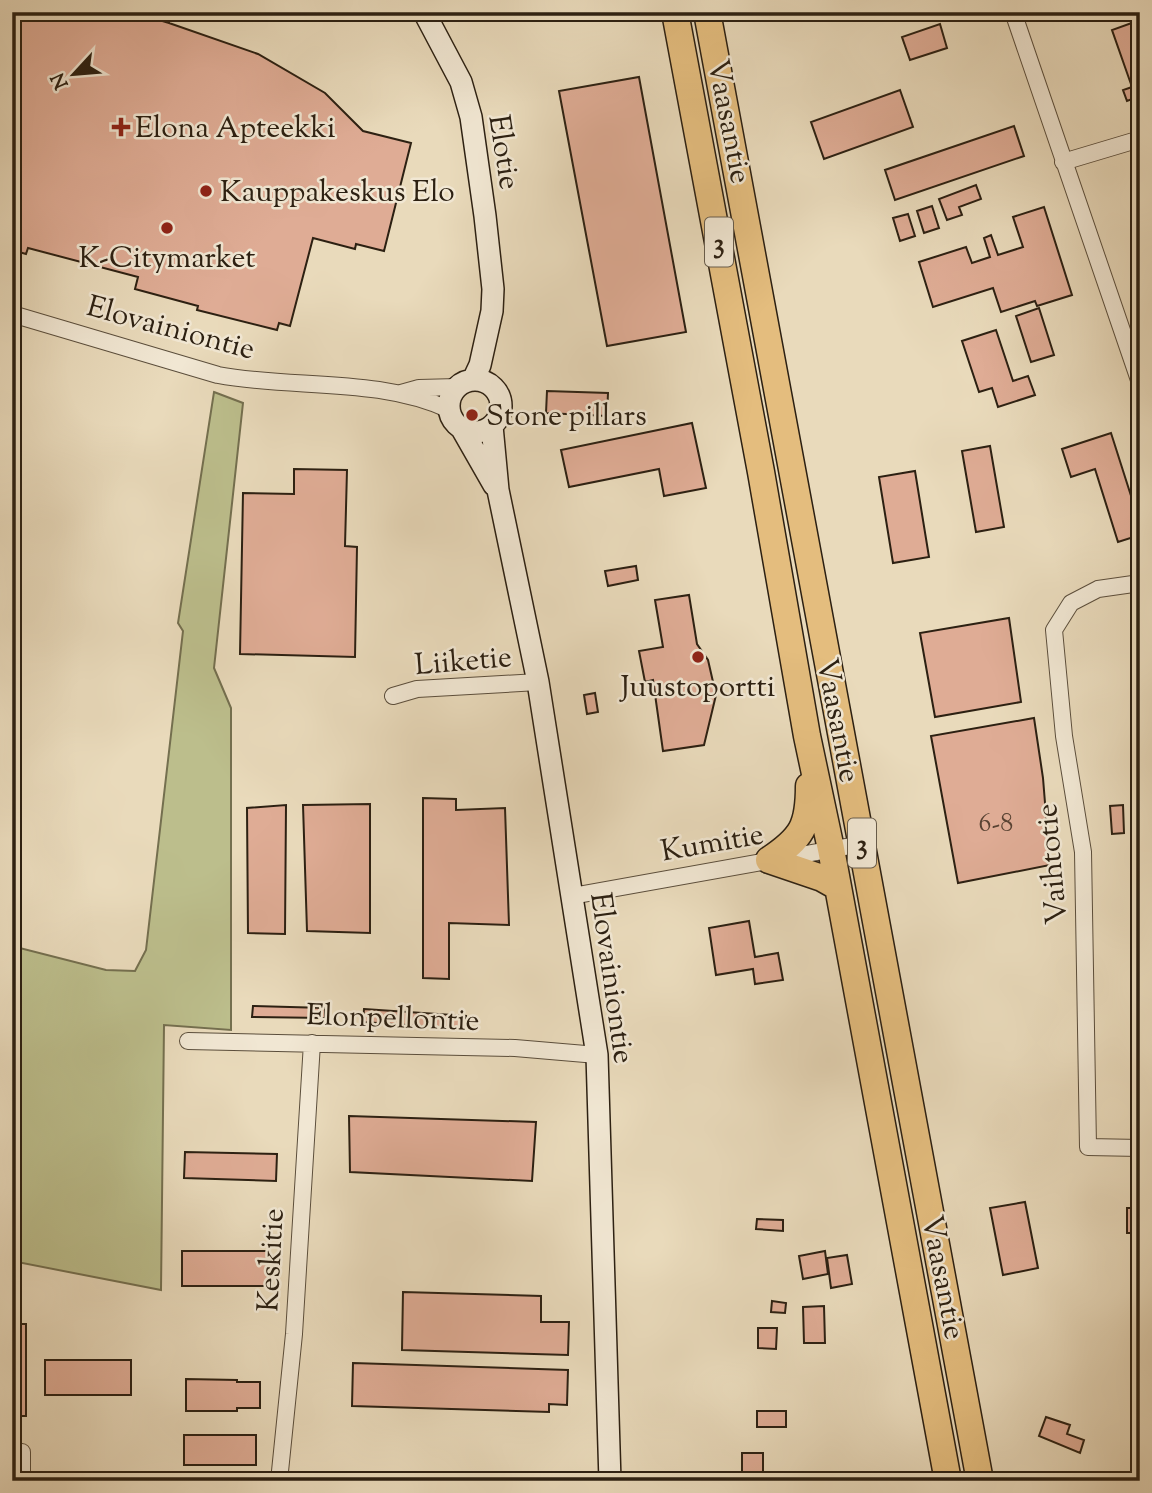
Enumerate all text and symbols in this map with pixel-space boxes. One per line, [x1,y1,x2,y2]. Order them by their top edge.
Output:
north arrow [38,38,108,108]
street label: Vaasantie [694,56,761,187]
text: N [46,68,76,93]
place label: Elona Apteekki [135,108,335,151]
street label: Elotie [475,112,530,193]
marker: Elona Apteekki [113,119,129,135]
place label: Kauppakeskus Elo [220,172,455,215]
marker: Kauppakeskus Elo [198,183,214,199]
road number: 3 [705,218,733,266]
marker: K-Citymarket [159,220,175,236]
place label: K-Citymarket [78,238,256,281]
street label: Elovainiontie [82,286,259,372]
place label: Stone pillars [486,396,647,439]
marker: Stone pillars [464,407,480,423]
street label: Liiketie [413,637,514,688]
marker: Juustoportti [690,649,706,665]
street label: Vaasantie [803,655,870,786]
place label: Juustoportti [619,667,775,710]
street label: Vaihtotie [1027,802,1080,926]
house number: 6-8 [979,806,1013,843]
street label: Kumitie [658,814,767,875]
road number: 3 [848,818,876,868]
street label: Elovainiontie [577,890,644,1067]
street label: Elonpellontie [306,995,480,1044]
street label: Keskitie [248,1207,297,1313]
street label: Vaasantie [908,1212,975,1343]

